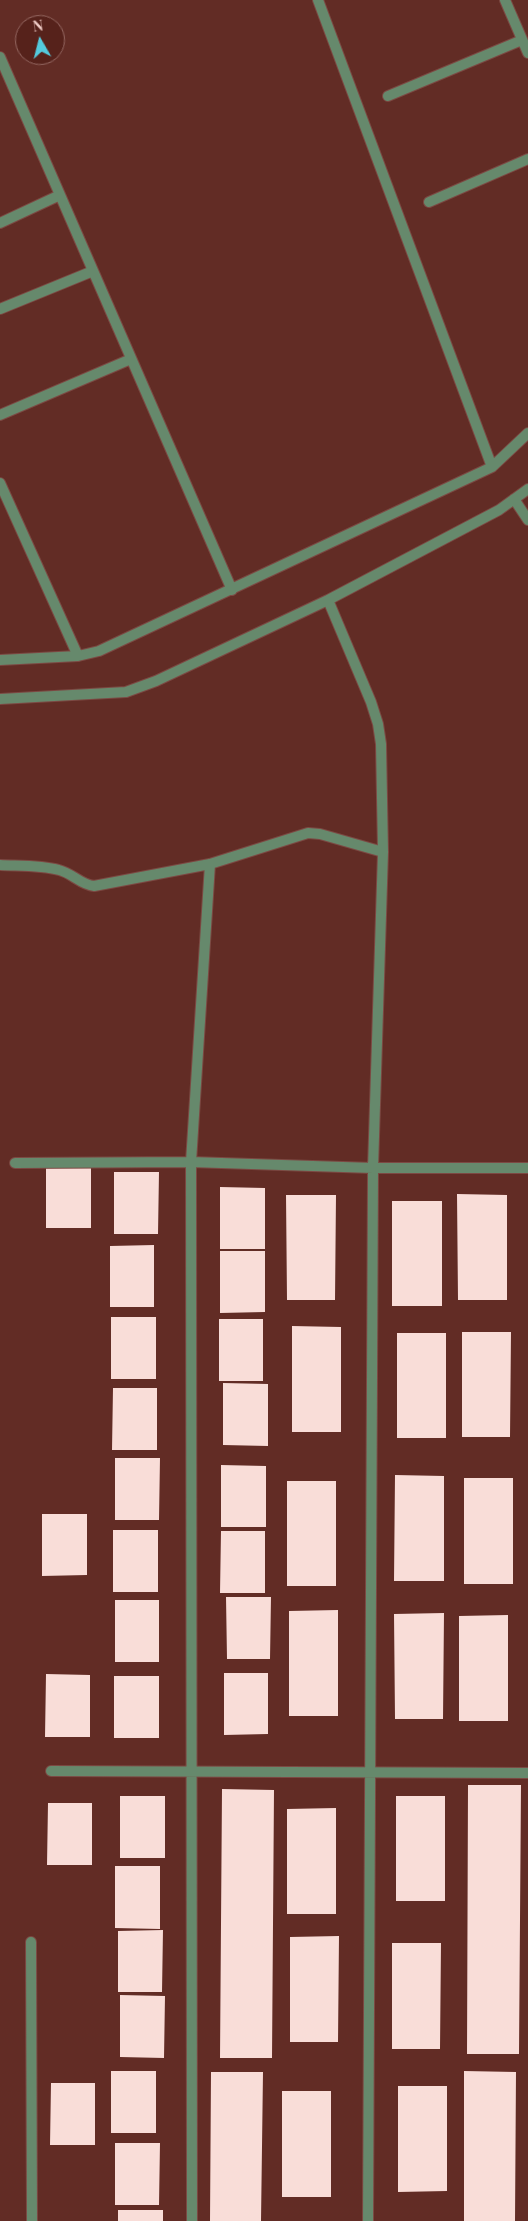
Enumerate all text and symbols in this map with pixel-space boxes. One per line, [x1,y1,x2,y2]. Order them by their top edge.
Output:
north arrow [15,15,65,65]
text: N [32,16,44,36]

